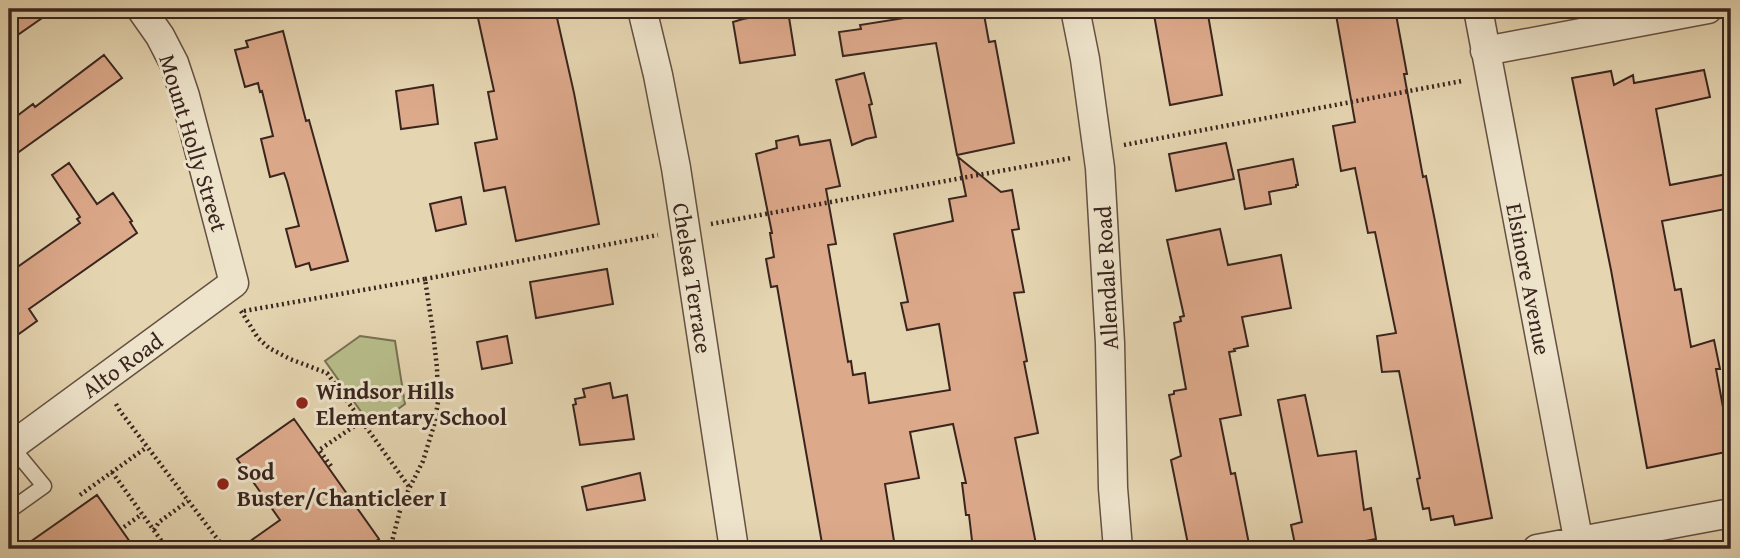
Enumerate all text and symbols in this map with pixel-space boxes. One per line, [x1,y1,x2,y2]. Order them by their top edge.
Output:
street label: Mount Holly Street [151,50,237,236]
street label: Chelsea Terrace [665,200,721,356]
street label: Elsinore Avenue [1498,200,1560,358]
street label: Allendale Road [1086,204,1126,351]
street label: Alto Road [74,324,170,406]
place label: Windsor Hills Elementary School [316,374,507,433]
marker: Windsor Hills Elementary School [294,395,310,411]
place label: Sod Buster/Chanticleer I [237,455,447,514]
marker: Sod Buster/Chanticleer I [215,476,231,492]

